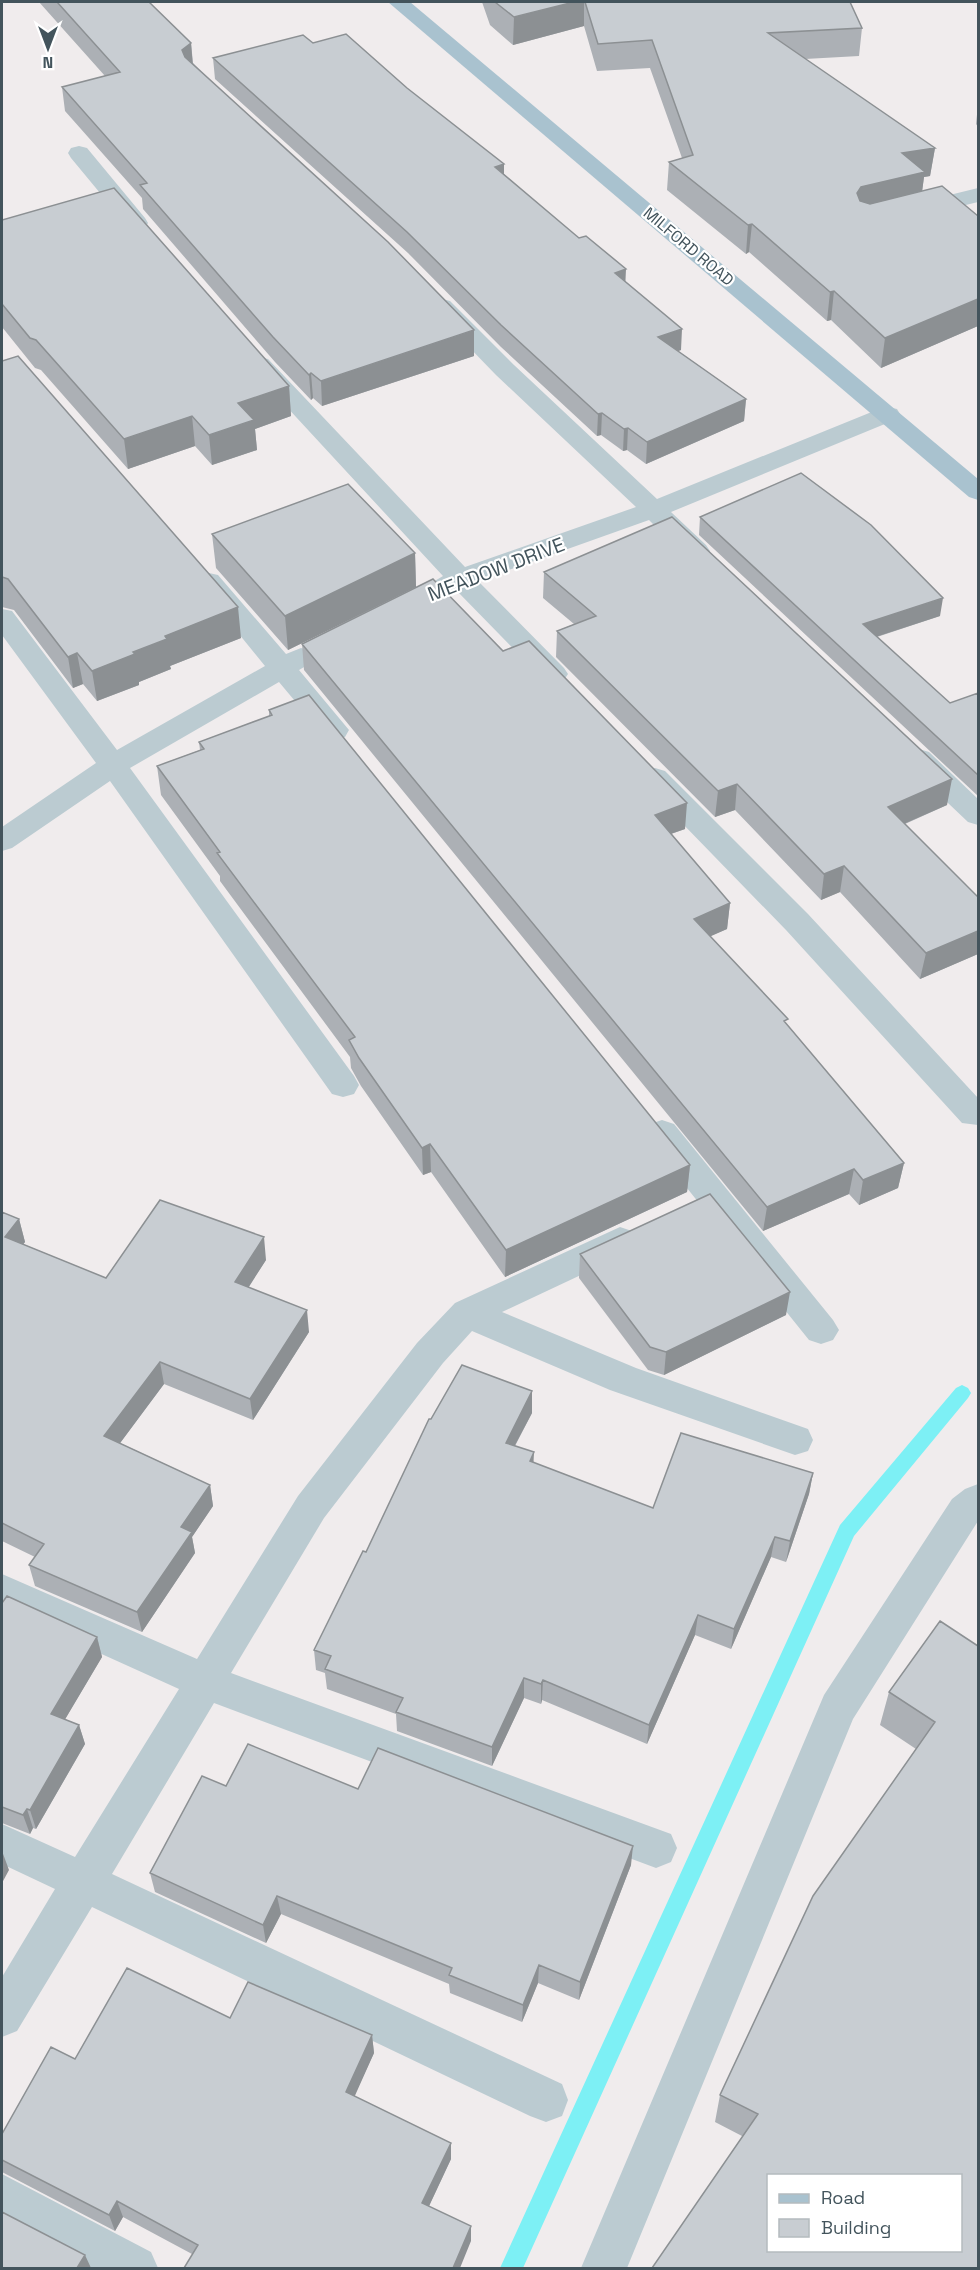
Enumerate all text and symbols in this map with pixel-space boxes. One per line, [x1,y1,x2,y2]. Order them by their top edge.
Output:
north arrow [18,18,78,78]
text: N [43,52,53,73]
street label: MILFORD ROAD [639,202,738,290]
street label: MEADOW DRIVE [424,531,568,607]
legend [767,2174,962,2252]
text: Road [821,2186,865,2209]
text: Building [821,2216,891,2239]

